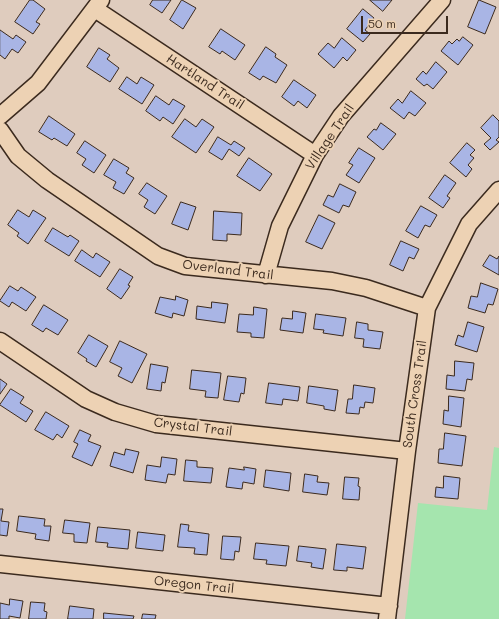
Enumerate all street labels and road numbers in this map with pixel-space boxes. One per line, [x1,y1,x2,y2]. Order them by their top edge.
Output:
street label: Hartland Trail [163,51,247,113]
street label: Village Trail [302,101,358,173]
street label: Overland Trail [181,257,275,283]
street label: South Cross Trail [400,339,430,449]
street label: Crystal Trail [153,414,233,440]
street label: Oregon Trail [153,573,235,597]

